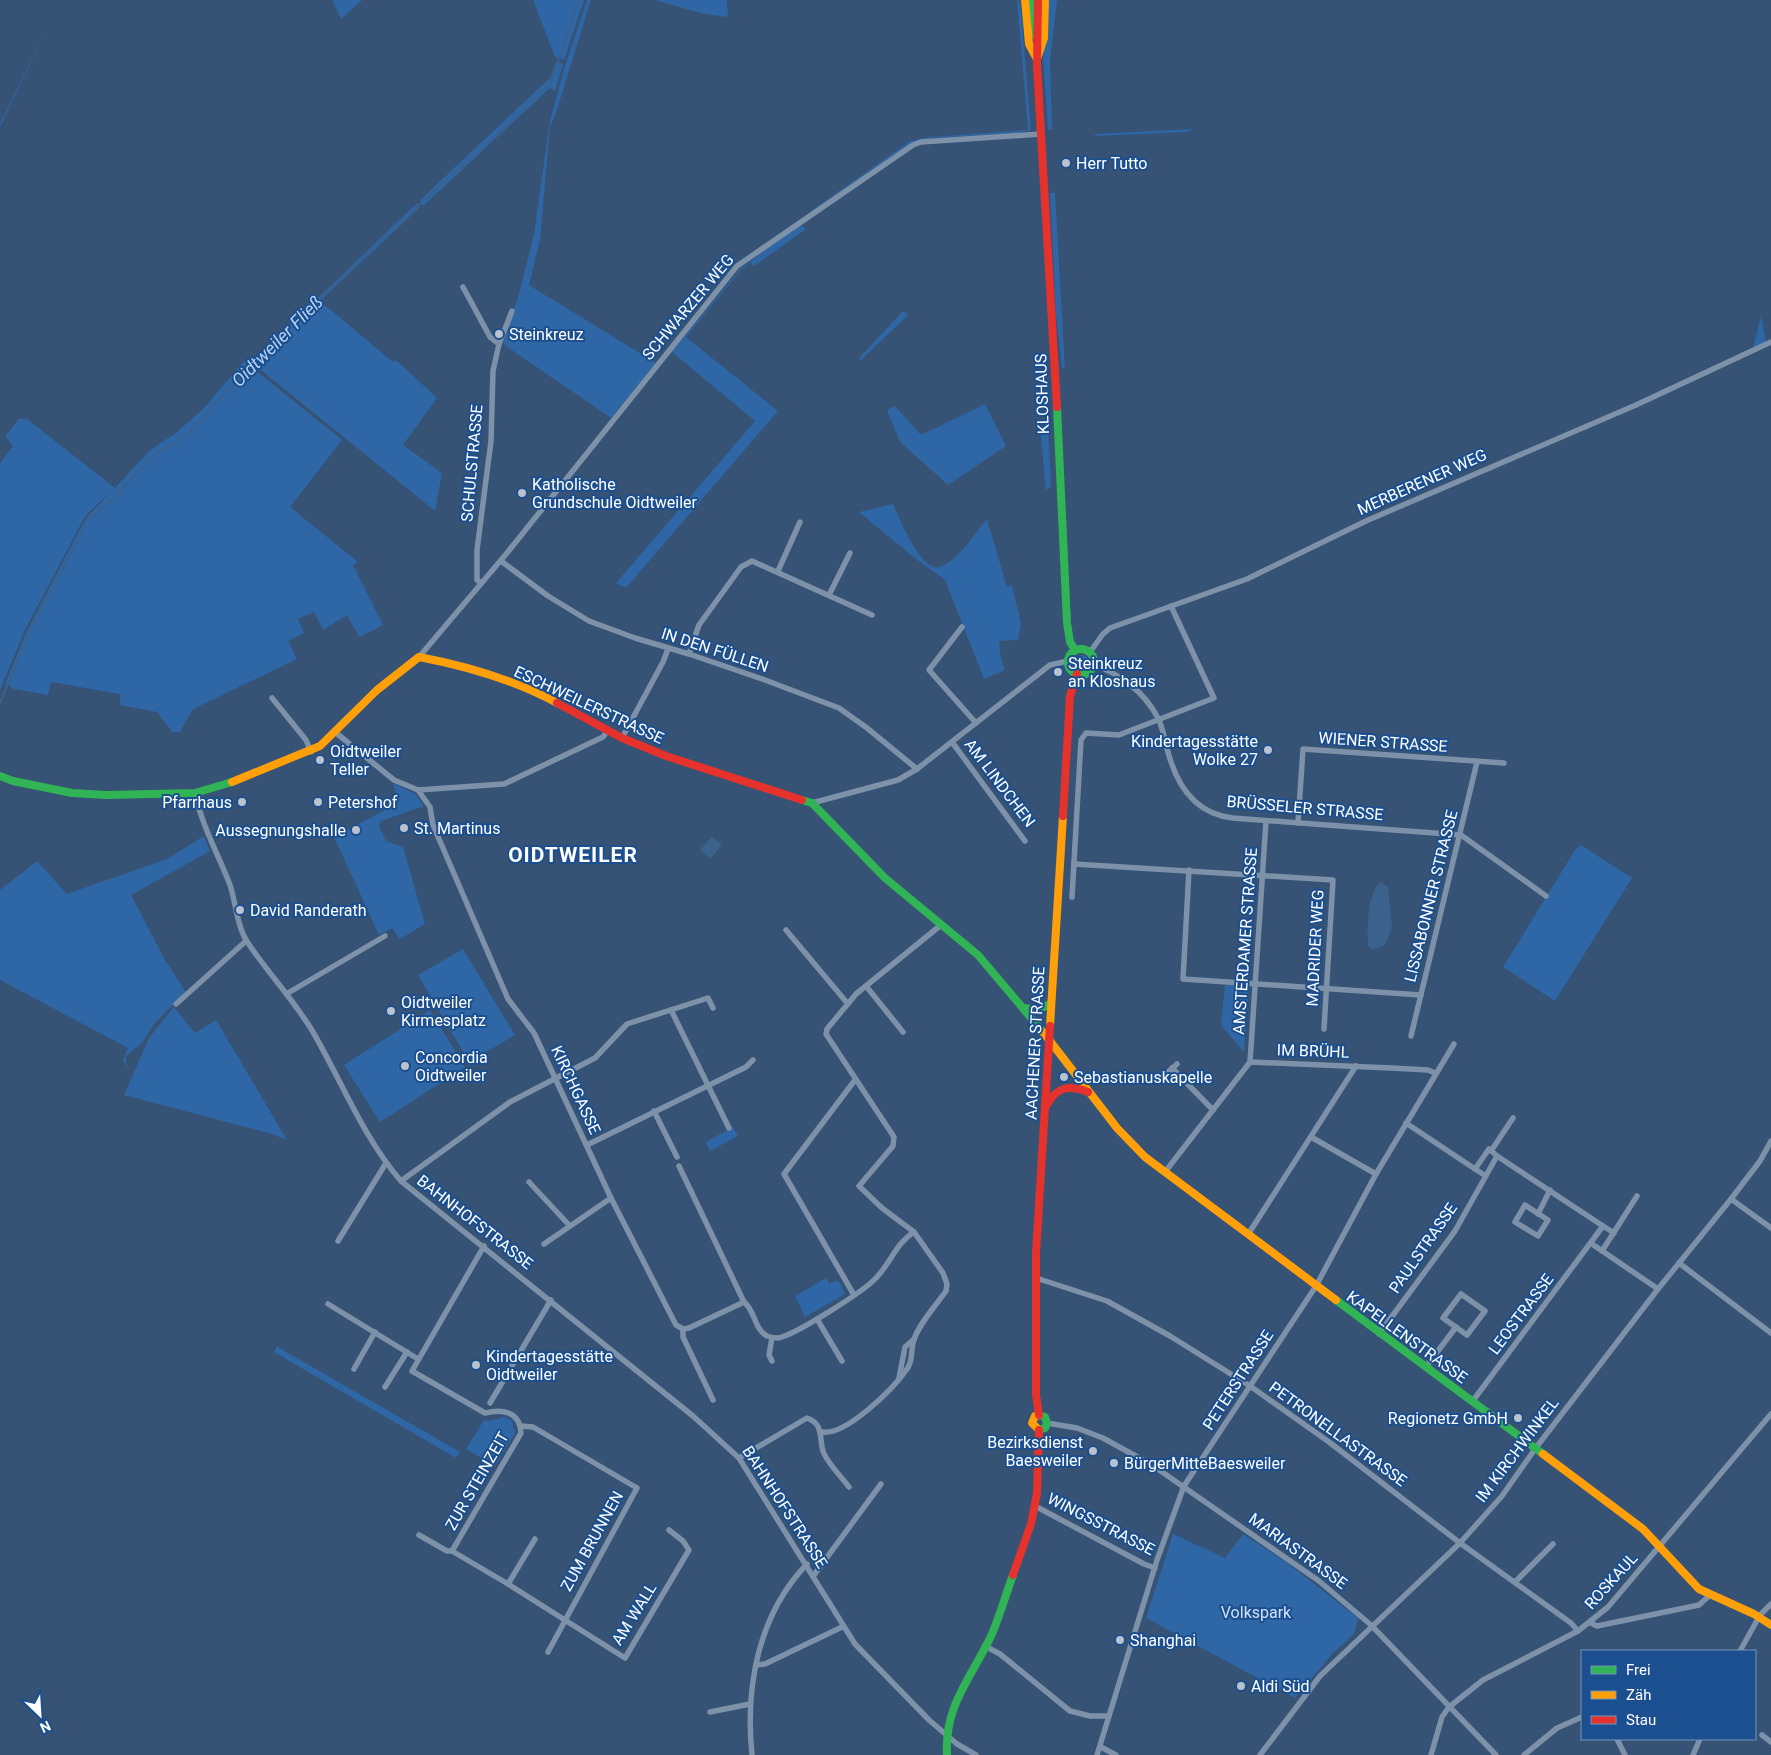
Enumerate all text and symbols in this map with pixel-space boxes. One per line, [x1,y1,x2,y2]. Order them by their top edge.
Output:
place label: Herr Tutto [1076,154,1147,173]
marker: Herr Tutto [1060,157,1072,169]
street label: SCHWARZER WEG [638,250,738,364]
water label: Oidtweiler Fließ [227,291,327,391]
place label: Steinkreuz [509,325,584,344]
marker: Steinkreuz [493,328,505,340]
street label: KLOSHAUS [1031,353,1053,435]
street label: SCHULSTRASSE [457,404,487,522]
street label: MERBERENER WEG [1354,445,1490,519]
place label: Katholische Grundschule Oidtweiler [532,475,698,512]
marker: Katholische Grundschule Oidtweiler [516,487,528,499]
street label: IN DEN FÜLLEN [659,624,771,676]
place label: Steinkreuz an Kloshaus [1068,654,1155,691]
street label: ESCHWEILERSTRASSE [511,662,667,748]
marker: Steinkreuz an Kloshaus [1052,666,1064,678]
street label: WIENER STRASSE [1318,728,1448,756]
place label: Kindertagesstätte Wolke 27 [1131,732,1258,769]
street label: AM LINDCHEN [961,735,1039,831]
place label: Oidtweiler Teller [330,742,402,779]
marker: Kindertagesstätte Wolke 27 [1262,744,1274,756]
marker: Oidtweiler Teller [314,754,326,766]
street label: BRÜSSELER STRASSE [1226,792,1384,824]
place label: Pfarrhaus [162,793,232,812]
place label: Petershof [328,793,398,812]
marker: Pfarrhaus [236,796,248,808]
marker: Petershof [312,796,324,808]
street label: LISSABONNER STRASSE [1400,808,1462,984]
place label: St. Martinus [414,819,500,838]
place label: Aussegnungshalle [215,821,346,840]
marker: St. Martinus [398,822,410,834]
marker: Aussegnungshalle [350,824,362,836]
district label: OIDTWEILER [508,843,638,867]
street label: AMSTERDAMER STRASSE [1229,847,1261,1035]
street label: MADRIDER WEG [1302,889,1328,1007]
place label: David Randerath [250,901,366,920]
marker: David Randerath [234,904,246,916]
street label: AACHENER STRASSE [1021,966,1049,1120]
place label: Oidtweiler Kirmesplatz [401,993,486,1030]
marker: Oidtweiler Kirmesplatz [385,1005,397,1017]
street label: IM BRÜHL [1276,1040,1350,1062]
street label: KIRCHGASSE [547,1043,605,1137]
place label: Concordia Oidtweiler [415,1048,488,1085]
marker: Concordia Oidtweiler [399,1060,411,1072]
place label: Sebastianuskapelle [1074,1068,1212,1087]
marker: Sebastianuskapelle [1058,1071,1070,1083]
street label: BAHNHOFSTRASSE [413,1171,537,1273]
street label: PAULSTRASSE [1385,1199,1461,1297]
street label: LEOSTRASSE [1484,1270,1558,1358]
street label: KAPELLENSTRASSE [1343,1287,1471,1387]
street label: PETERSTRASSE [1199,1326,1277,1434]
place label: Kindertagesstätte Oidtweiler [486,1347,613,1384]
marker: Kindertagesstätte Oidtweiler [470,1359,482,1371]
street label: PETRONELLASTRASSE [1265,1378,1411,1490]
street label: IM KIRCHWINKEL [1471,1394,1563,1506]
place label: Regionetz GmbH [1388,1409,1508,1428]
marker: Regionetz GmbH [1512,1412,1524,1424]
street label: ZUR STEINZEIT [441,1428,513,1533]
place label: Bezirksdienst Baesweiler [987,1433,1084,1470]
street label: BAHNHOFSTRASSE [738,1442,832,1572]
marker: Bezirksdienst Baesweiler [1087,1445,1099,1457]
place label: BürgerMitteBaesweiler [1124,1454,1286,1473]
marker: BürgerMitteBaesweiler [1108,1457,1120,1469]
street label: ZUM BRUNNEN [557,1488,627,1594]
street label: WINGSSTRASSE [1044,1489,1158,1559]
street label: MARIASTRASSE [1245,1509,1351,1593]
street label: ROSKAUL [1581,1548,1642,1613]
street label: AM WALL [607,1579,661,1649]
park label: Volkspark [1221,1603,1292,1622]
place label: Shanghai [1130,1631,1196,1650]
marker: Shanghai [1114,1634,1126,1646]
legend [1581,1650,1756,1740]
text: Frei [1626,1661,1651,1679]
place label: Aldi Süd [1251,1677,1310,1696]
marker: Aldi Süd [1235,1680,1247,1692]
text: Zäh [1626,1686,1651,1704]
north arrow [15,1690,65,1740]
text: Stau [1626,1711,1656,1729]
text: N [38,1717,53,1736]

